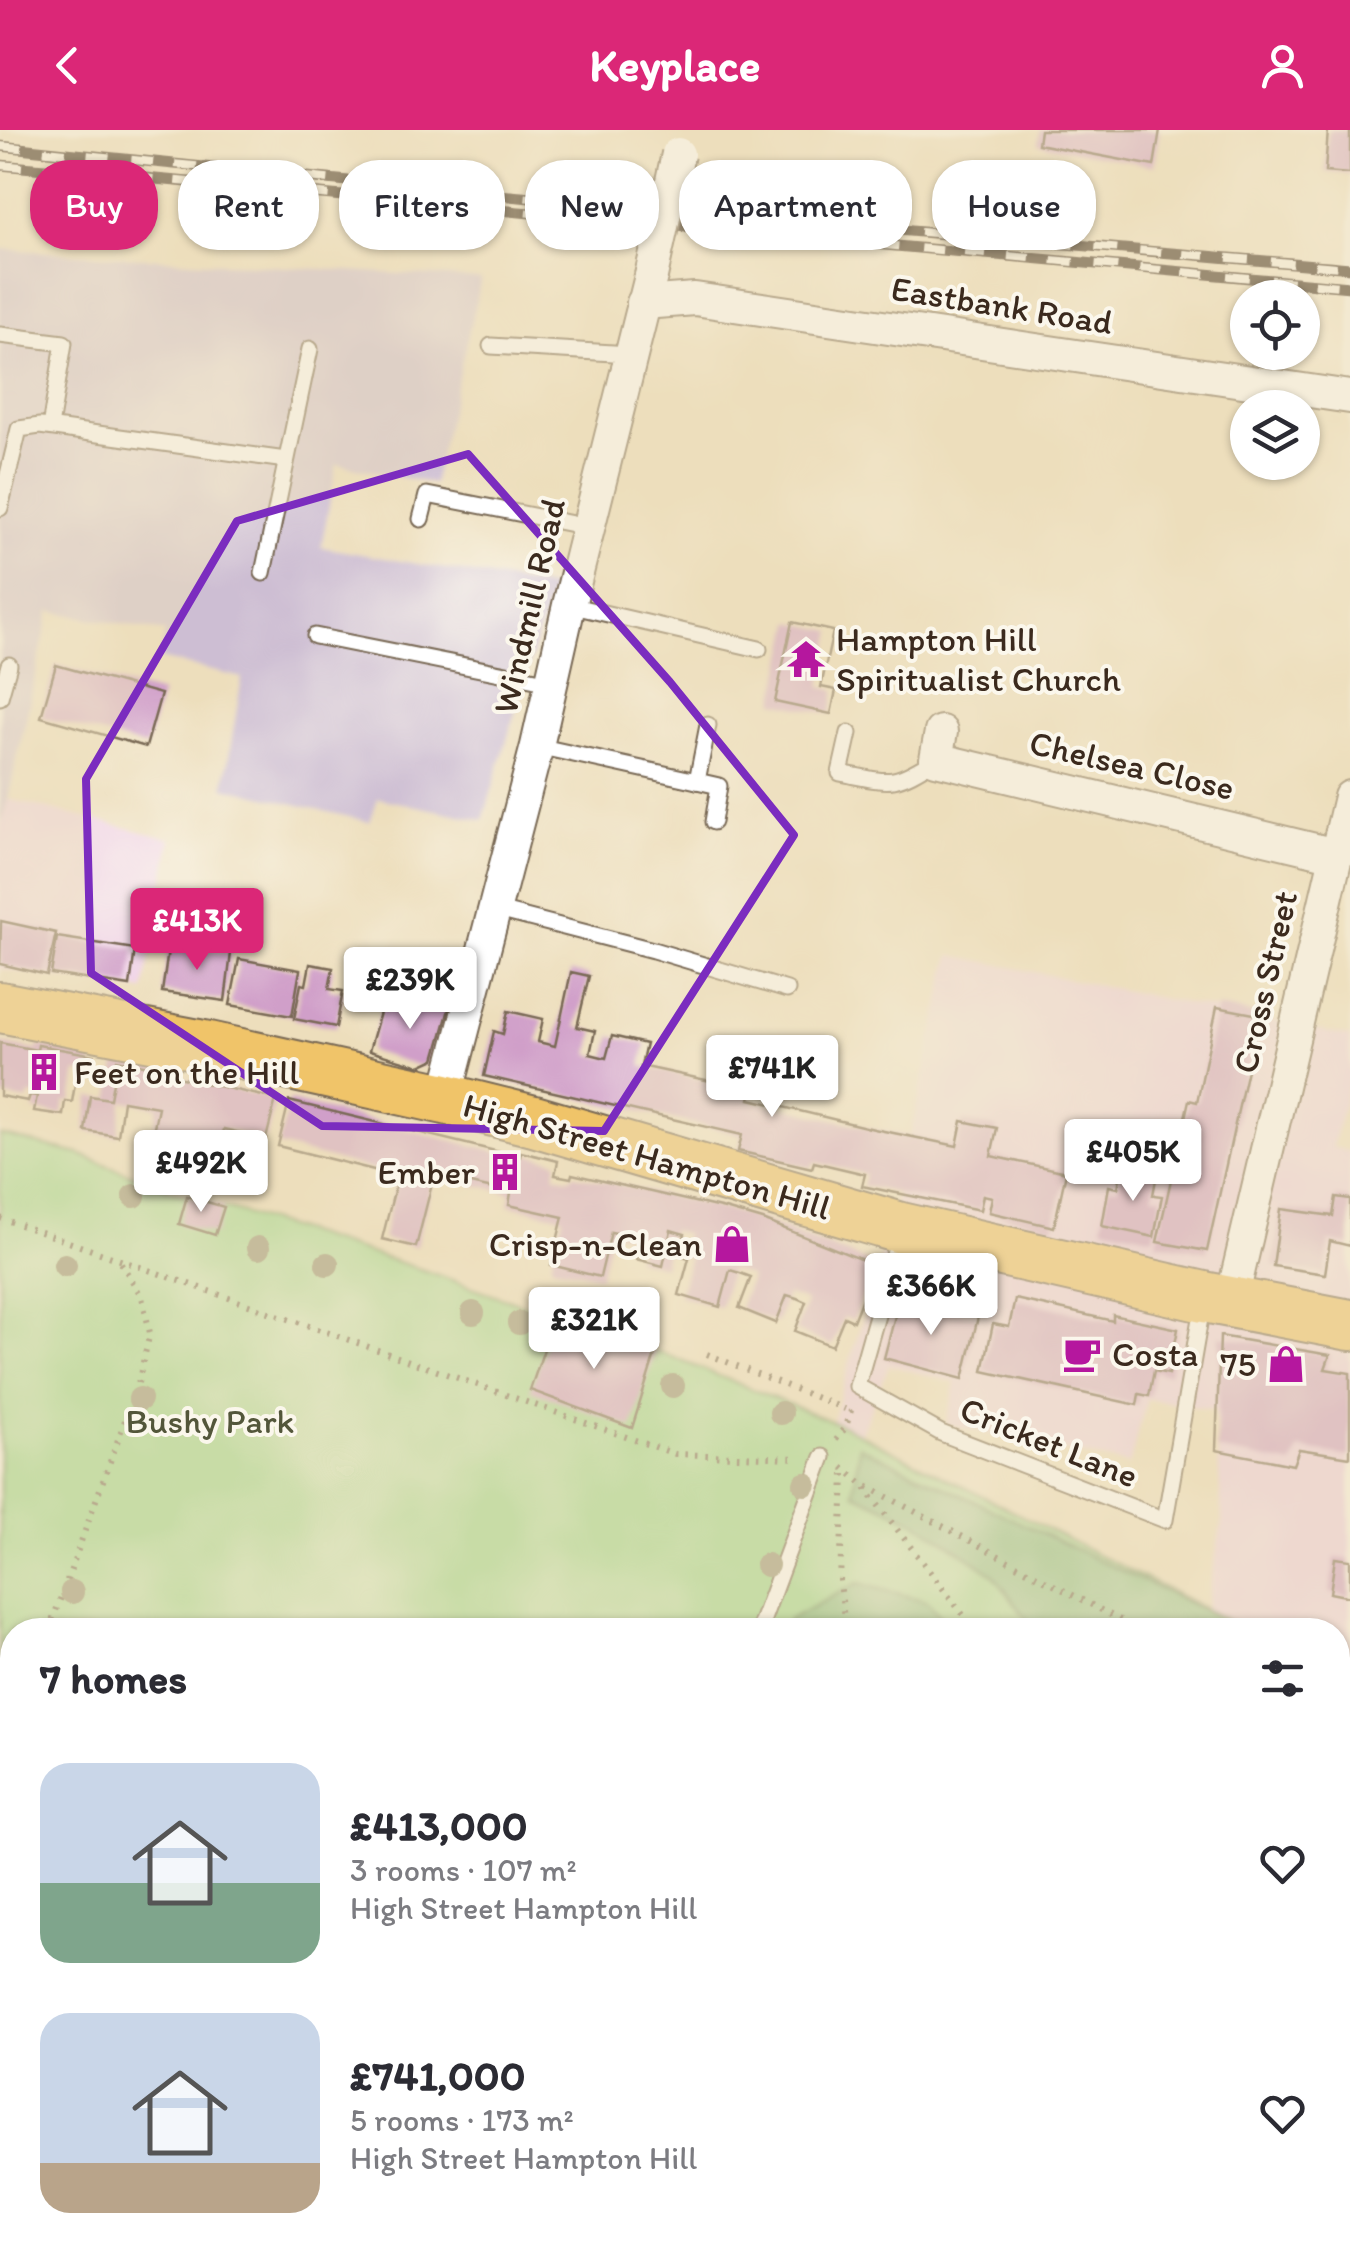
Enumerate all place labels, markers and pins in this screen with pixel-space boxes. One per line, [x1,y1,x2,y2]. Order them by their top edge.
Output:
place label: Hampton Hill Spiritualist Church [836,618,1121,700]
temple icon: Hampton Hill Spiritualist Church [785,638,827,680]
pin: £413K [127,888,267,973]
pin: £239K [340,947,480,1032]
pin: £741K [702,1035,842,1120]
building icon: Feet on the Hill [23,1051,65,1093]
place label: Feet on the Hill [74,1051,299,1093]
pin: £405K [1063,1119,1203,1204]
pin: £492K [131,1130,271,1215]
place label: Ember [377,1151,475,1193]
building icon: Ember [484,1151,526,1193]
place label: Crisp-n-Clean [489,1223,702,1265]
shop icon: Crisp-n-Clean [711,1223,753,1265]
pin: £366K [861,1253,1001,1338]
pin: £321K [524,1287,664,1372]
cafe icon: Costa [1061,1333,1103,1375]
place label: Costa [1112,1333,1198,1375]
place label: 75 [1220,1343,1256,1385]
shop icon: 75 [1265,1343,1307,1385]

